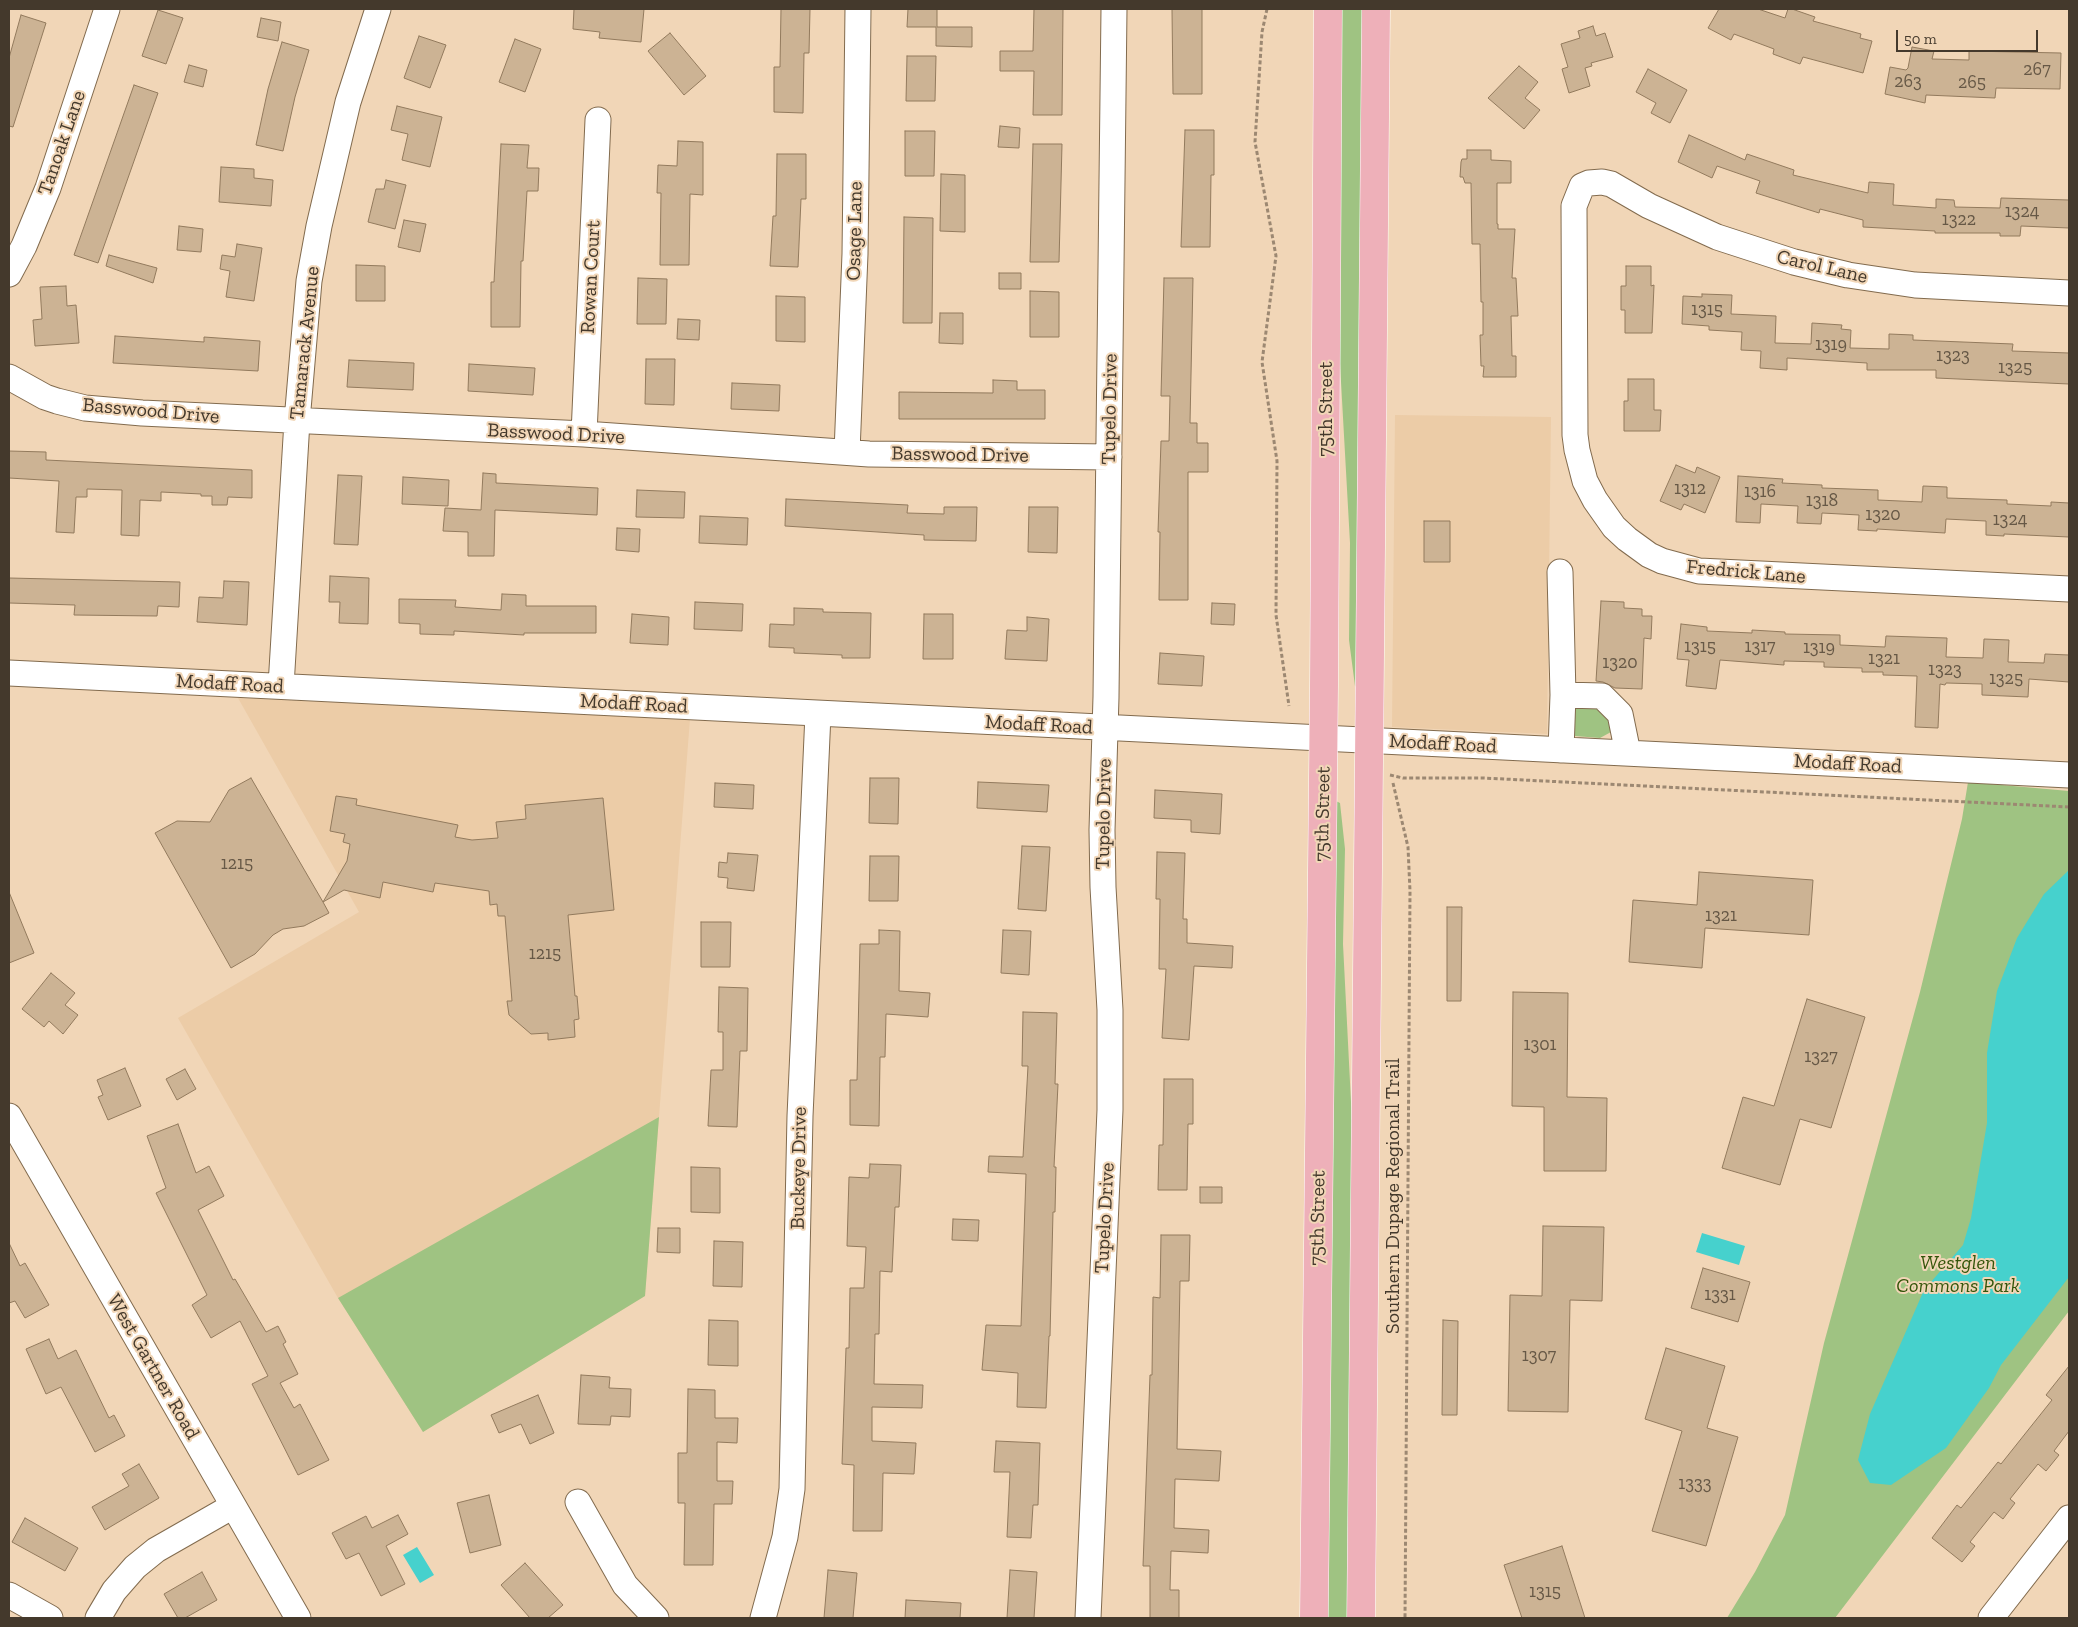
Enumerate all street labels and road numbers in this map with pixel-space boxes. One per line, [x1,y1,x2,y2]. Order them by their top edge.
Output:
street label: Tanoak Lane [33,87,91,199]
street label: Osage Lane [842,181,868,281]
street label: Rowan Court [576,220,606,334]
street label: Carol Lane [1774,245,1870,289]
street label: Tamarack Avenue [285,265,325,421]
street label: Tupelo Drive [1097,353,1123,465]
street label: 75th Street [1314,361,1338,457]
street label: Basswood Drive [81,393,221,429]
street label: Basswood Drive [487,418,625,450]
street label: Basswood Drive [891,442,1029,468]
street label: Fredrick Lane [1685,555,1807,589]
street label: Modaff Road [175,669,285,699]
street label: Modaff Road [579,689,689,719]
street label: Modaff Road [984,710,1094,740]
street label: Modaff Road [1388,729,1498,759]
street label: Modaff Road [1793,749,1903,779]
street label: Tupelo Drive [1091,758,1117,870]
street label: 75th Street [1310,766,1336,862]
street label: Southern Dupage Regional Trail [1381,1058,1405,1334]
street label: Buckeye Drive [786,1106,812,1230]
street label: Tupelo Drive [1090,1162,1120,1274]
street label: 75th Street [1305,1170,1331,1266]
street label: West Gartner Road [102,1290,204,1444]

